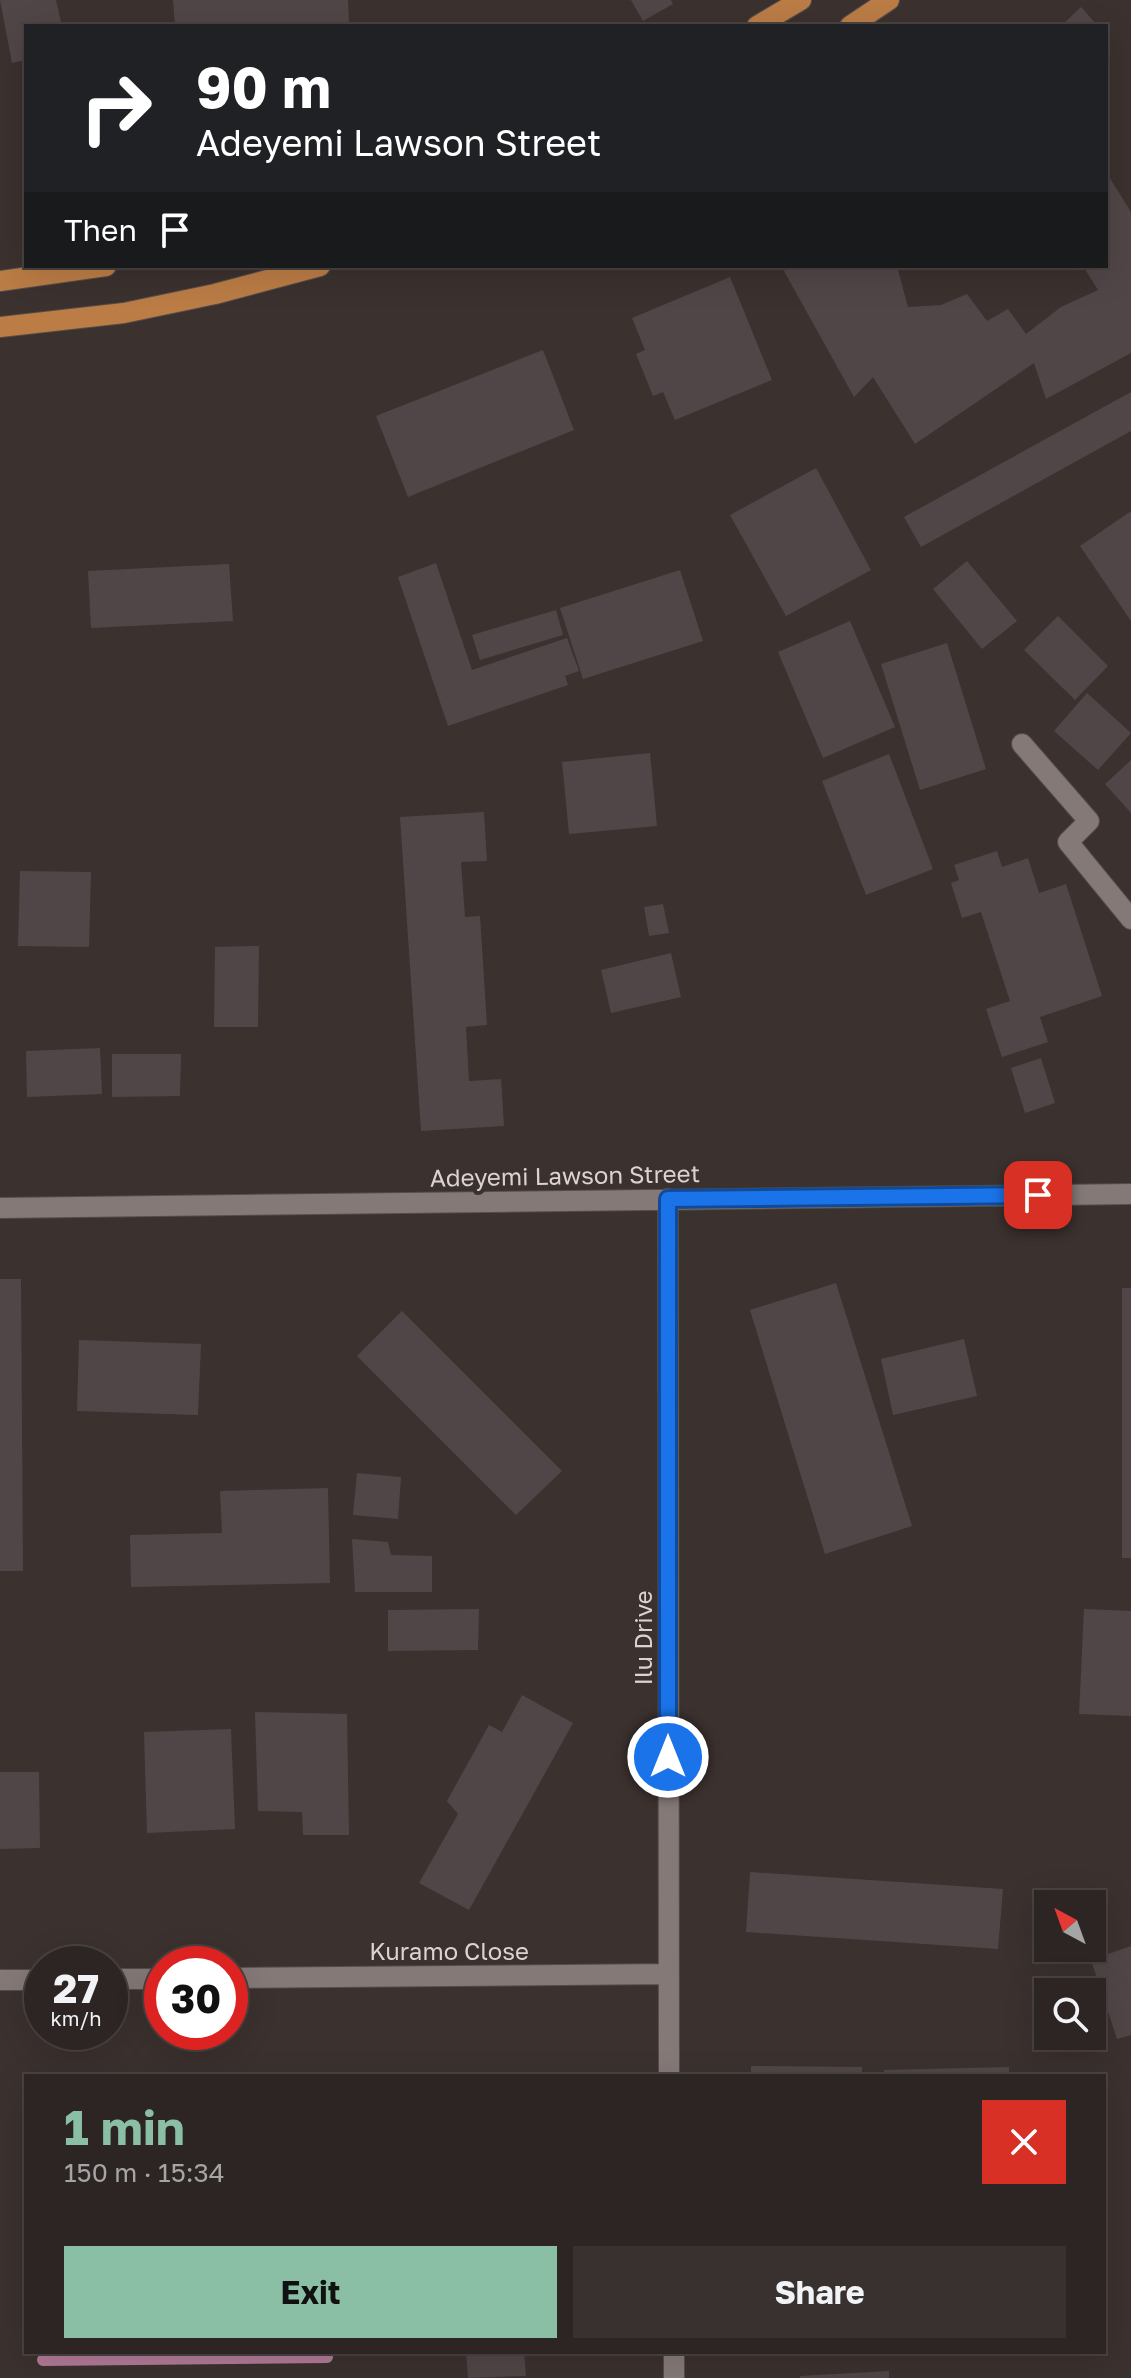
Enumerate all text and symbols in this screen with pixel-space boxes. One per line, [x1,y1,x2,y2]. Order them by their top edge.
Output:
text: 90 m [196,53,331,120]
icon: right [64,56,168,160]
text: Adeyemi Lawson Street [196,121,601,164]
icon: arrive [153,208,197,252]
text: Then [64,212,137,248]
street label: Adeyemi Lawson Street [430,1158,700,1192]
pin [1004,1161,1072,1229]
icon: arrive [1016,1173,1060,1217]
street label: Ilu Drive [628,1590,657,1686]
position arrow [626,1715,710,1799]
north arrow [1034,1890,1106,1962]
map controls [1034,1890,1106,2050]
street label: Kuramo Close [369,1936,529,1965]
speed limit sign: 30 [144,1946,248,2050]
text: 27 [53,1964,99,2012]
button: search [1034,1978,1106,2050]
text: km/h [51,2006,101,2030]
text: 1 min [64,2098,185,2156]
button: close [982,2100,1066,2184]
text: 150 m · 15:34 [64,2157,225,2188]
button: Exit [64,2246,557,2338]
button: Share [573,2246,1066,2338]

